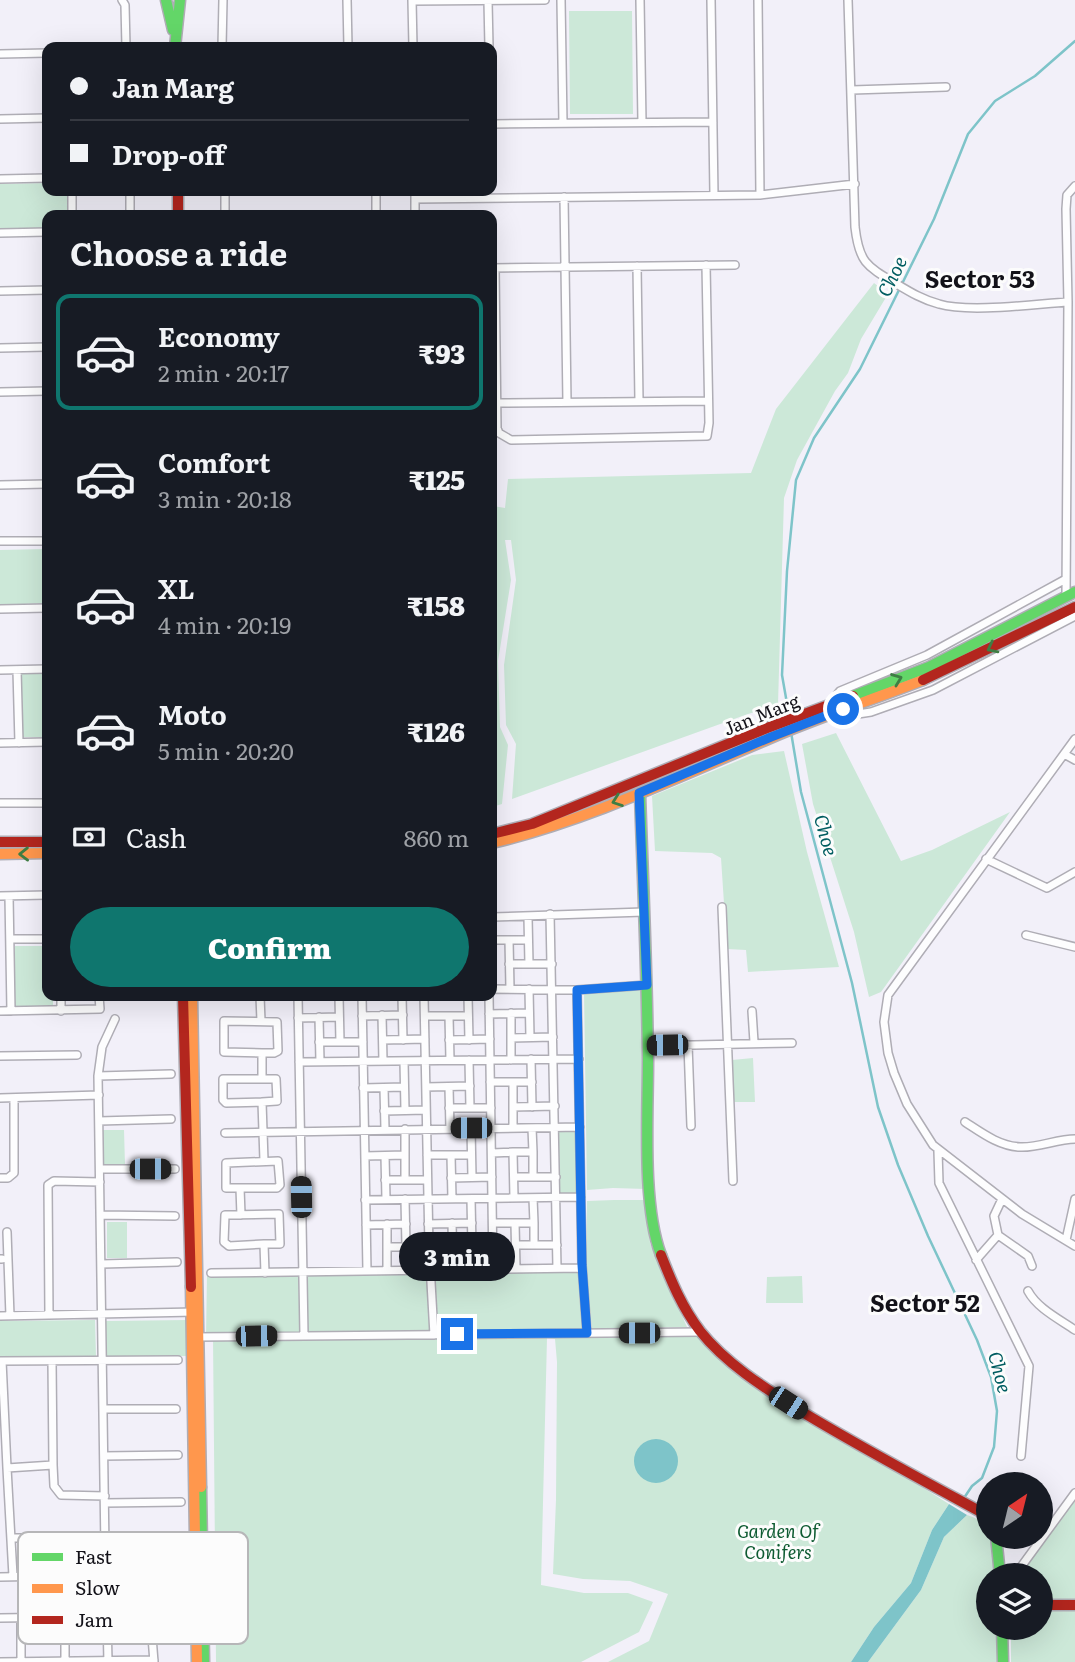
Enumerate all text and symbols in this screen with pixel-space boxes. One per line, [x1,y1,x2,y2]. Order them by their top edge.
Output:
text: Jan Marg [112,67,234,106]
text: Drop-off [112,134,225,173]
text: Choose a ride [70,228,287,276]
water label: Choe [869,251,913,301]
district label: Sector 53 [925,260,1035,295]
text: Economy [158,316,280,355]
icon: car [74,321,137,384]
text: ₹93 [419,333,465,372]
text: 2 min · 20:17 [158,355,289,389]
text: Comfort [158,442,270,481]
icon: car [74,447,137,510]
text: ₹125 [409,459,465,498]
text: 3 min · 20:18 [158,481,292,515]
text: XL [158,568,195,607]
icon: car [74,573,137,636]
text: ₹158 [407,585,465,624]
text: 4 min · 20:19 [158,607,291,641]
one-way arrow [987,639,999,653]
one-way arrow [891,673,903,687]
street label: Jan Marg [719,686,804,742]
route start [827,693,859,725]
text: Moto [158,694,227,733]
icon: car [74,699,137,762]
text: ₹126 [408,711,465,750]
text: 5 min · 20:20 [158,733,294,767]
one-way arrow [612,793,624,807]
water label: Choe [808,811,846,859]
text: Cash [126,817,187,856]
icon: cash [70,818,108,856]
text: 860 m [404,820,469,854]
one-way arrow [18,846,29,861]
button: Confirm [70,907,469,987]
car [646,1034,689,1056]
car [451,1118,493,1139]
car [130,1159,172,1180]
car [291,1176,312,1218]
callout: 3 min [399,1232,515,1282]
text: 3 min [424,1239,490,1273]
district label: Sector 52 [870,1284,980,1319]
route end [441,1318,473,1350]
car [619,1323,661,1344]
car [235,1325,278,1347]
water label: Choe [982,1348,1020,1396]
car [765,1383,812,1423]
north arrow [976,1472,1054,1549]
map controls [976,1472,1053,1640]
park label: Garden Of Conifers [737,1517,821,1565]
legend [18,1532,248,1644]
text: Fast [75,1542,112,1570]
button: layers [976,1563,1053,1640]
text: Slow [75,1573,120,1601]
text: Jam [75,1605,113,1633]

